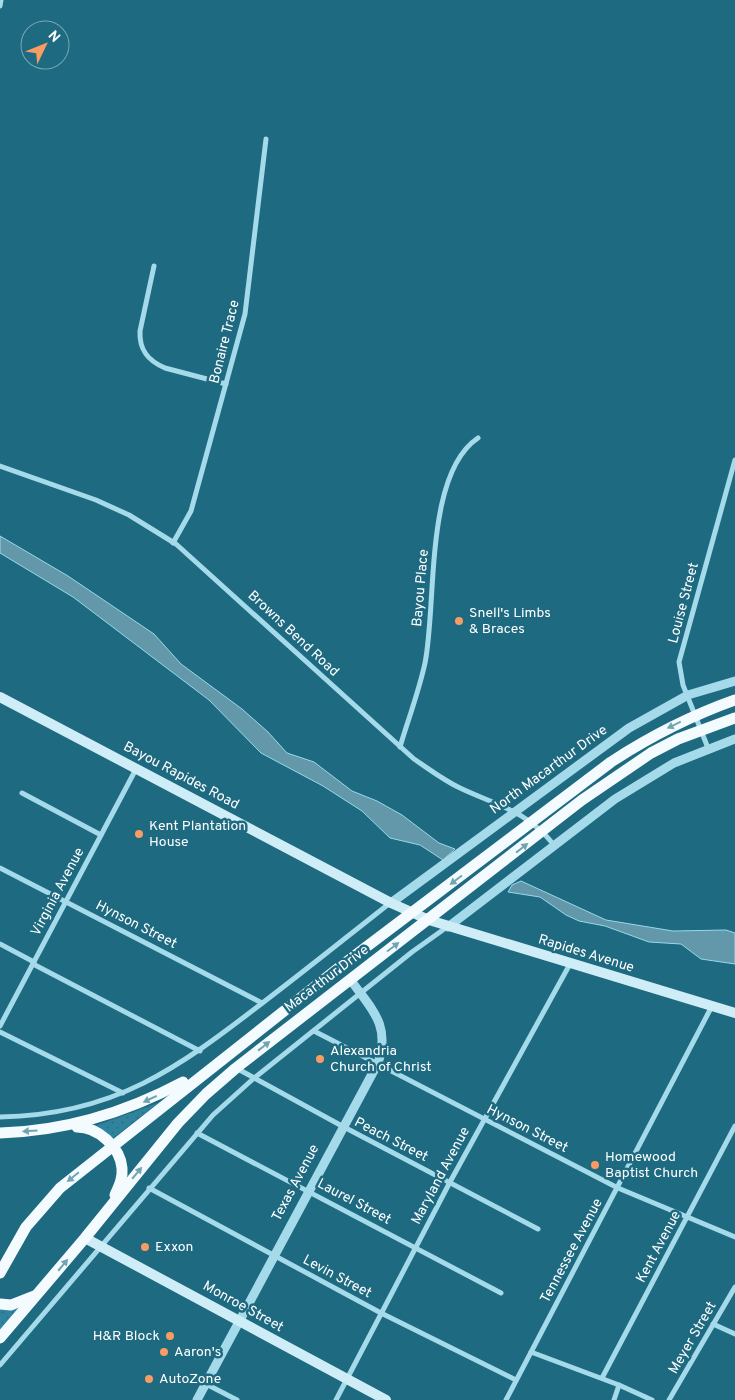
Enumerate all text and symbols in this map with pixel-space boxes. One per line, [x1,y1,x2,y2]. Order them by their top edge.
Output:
north arrow [20,20,70,70]
text: N [44,28,63,47]
street label: Bonaire Trace [206,298,244,386]
street label: Bayou Place [409,549,433,627]
street label: Louise Street [665,561,703,645]
street label: Browns Bend Road [244,587,342,681]
place label: Snell's Limbs & Braces [469,605,551,638]
marker: Snell's Limbs & Braces [453,615,465,627]
one-way arrow [666,721,681,729]
street label: North Macarthur Drive [487,722,611,818]
street label: Bayou Rapides Road [120,738,242,814]
place label: Kent Plantation House [149,818,246,851]
marker: Kent Plantation House [133,828,145,840]
one-way arrow [515,842,528,853]
street label: Virginia Avenue [28,845,88,939]
one-way arrow [450,874,463,885]
street label: Hynson Street [92,897,180,953]
street label: Rapides Avenue [536,931,636,977]
street label: Macarthur Drive [281,942,373,1016]
one-way arrow [386,942,400,952]
one-way arrow [257,1040,270,1051]
place label: Alexandria Church of Christ [330,1043,432,1076]
marker: Alexandria Church of Christ [314,1053,326,1065]
one-way arrow [143,1095,157,1103]
street label: Hynson Street [483,1101,571,1157]
street label: Peach Street [351,1114,431,1166]
street label: Maryland Avenue [408,1124,474,1228]
one-way arrow [22,1128,38,1136]
street label: Texas Avenue [269,1142,323,1224]
place label: Homewood Baptist Church [605,1149,698,1182]
marker: Homewood Baptist Church [589,1159,601,1171]
one-way arrow [132,1166,143,1179]
one-way arrow [67,1171,80,1182]
street label: Laurel Street [314,1175,394,1229]
street label: Tennessee Avenue [537,1196,607,1306]
street label: Kent Avenue [633,1208,685,1286]
place label: Exxon [155,1239,194,1256]
marker: Exxon [139,1241,151,1253]
street label: Levin Street [300,1252,374,1302]
one-way arrow [57,1259,68,1271]
street label: Monroe Street [200,1278,286,1336]
street label: Meyer Street [665,1299,721,1377]
place label: H&R Block [93,1328,160,1345]
marker: H&R Block [164,1330,176,1342]
place label: Aaron's [174,1344,221,1361]
marker: Aaron's [158,1346,170,1358]
place label: AutoZone [159,1371,221,1388]
marker: AutoZone [143,1373,155,1385]

